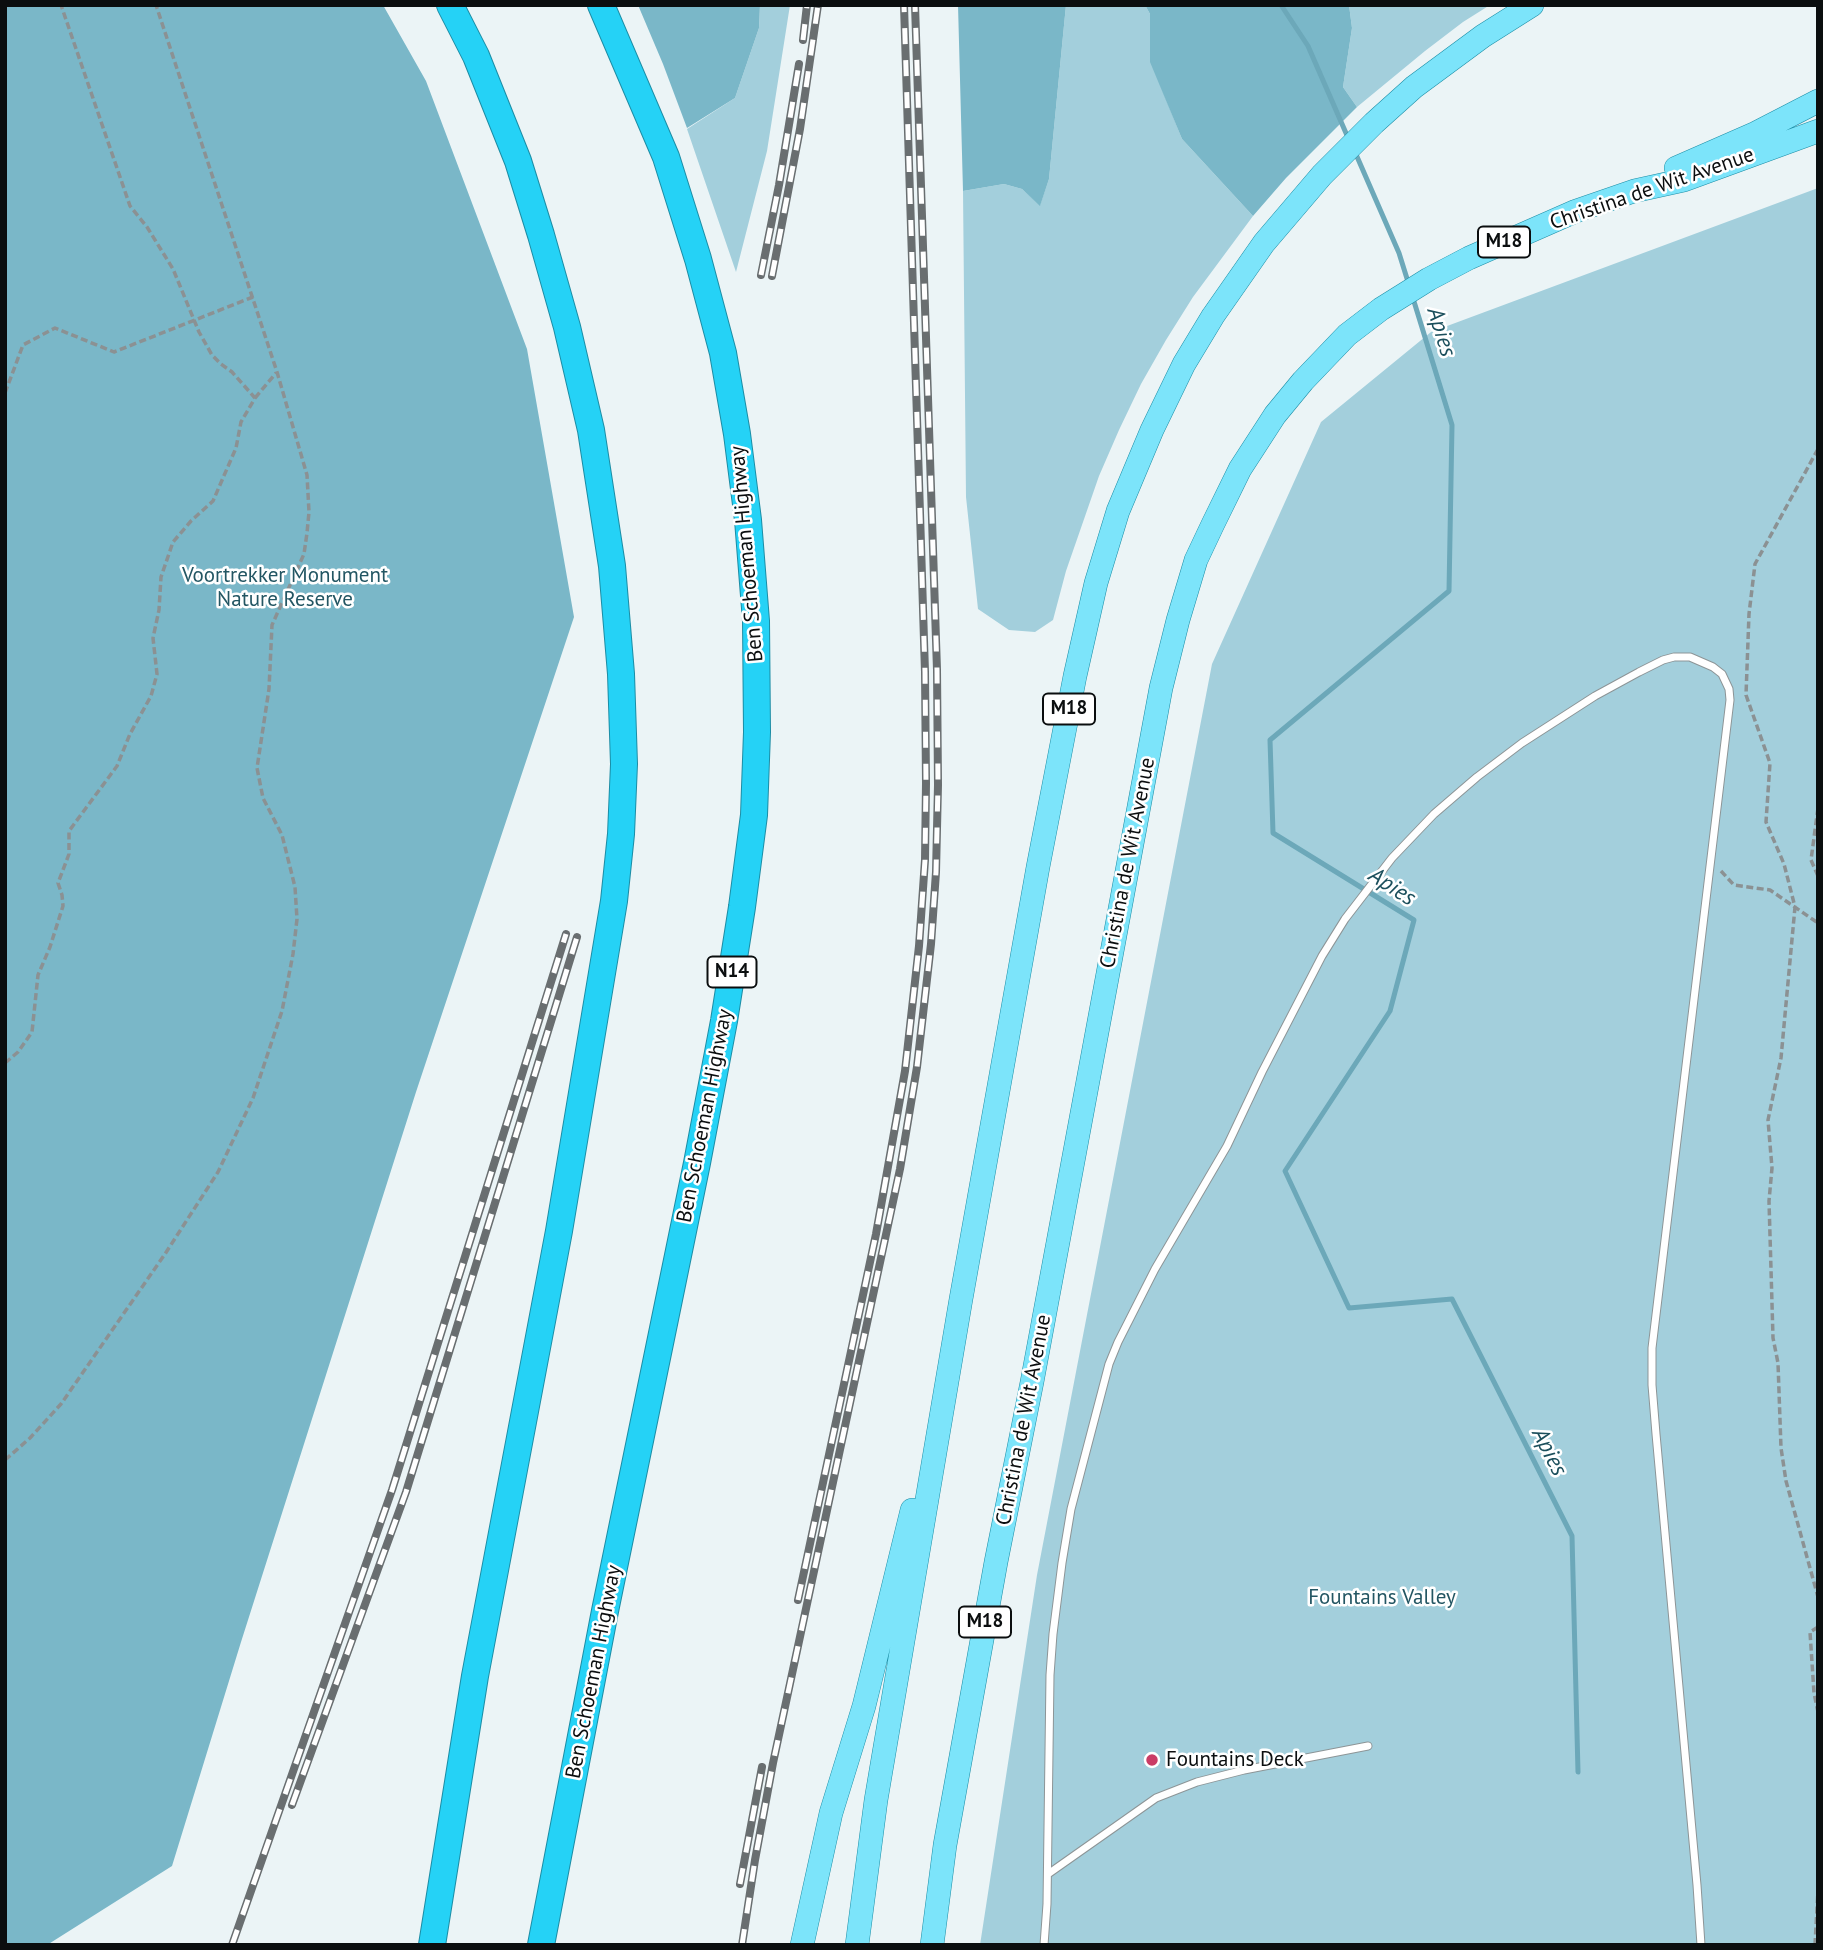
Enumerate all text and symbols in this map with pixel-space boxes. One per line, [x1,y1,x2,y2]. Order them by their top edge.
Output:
street label: Christina de Wit Avenue [1547,142,1757,236]
road number: M18 [1478,226,1530,258]
water label: Apies [1420,304,1462,360]
street label: Ben Schoeman Highway [725,445,769,663]
park label: Voortrekker Monument Nature Reserve [182,563,388,613]
road number: M18 [1043,694,1095,724]
street label: Christina de Wit Avenue [1095,755,1161,971]
water label: Apies [1363,862,1421,912]
road number: N14 [708,956,756,988]
street label: Ben Schoeman Highway [672,1007,738,1225]
street label: Christina de Wit Avenue [991,1312,1057,1528]
water label: Apies [1525,1423,1573,1481]
street label: Ben Schoeman Highway [561,1563,627,1781]
park label: Fountains Valley [1308,1585,1456,1611]
road number: M18 [959,1606,1011,1638]
place label: Fountains Deck [1166,1747,1304,1773]
marker: Fountains Deck [1144,1752,1160,1768]

